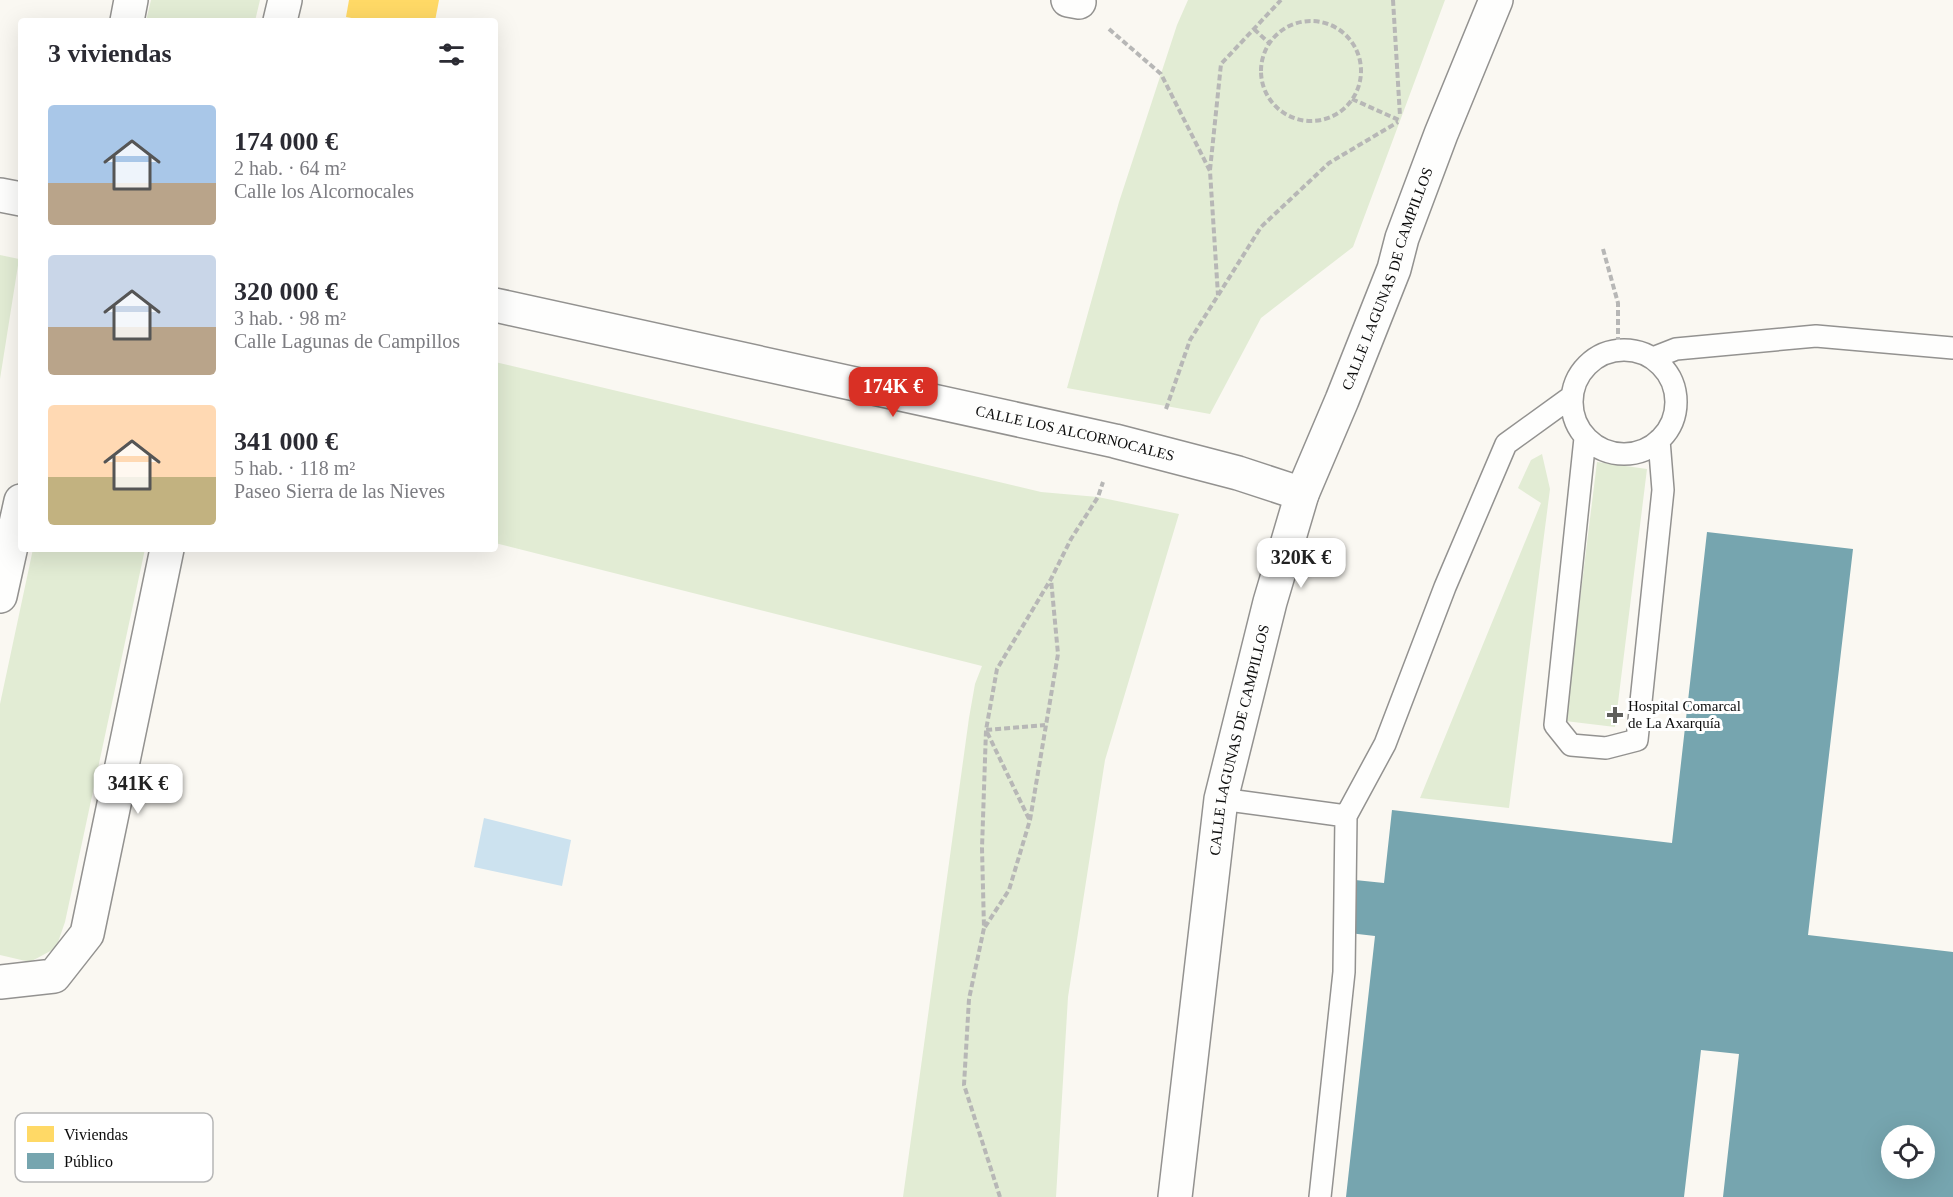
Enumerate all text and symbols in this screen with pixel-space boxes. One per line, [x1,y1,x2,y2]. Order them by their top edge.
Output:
icon: filters [435,38,468,71]
text: 3 viviendas [48,39,172,68]
text: 174 000 € [234,127,338,156]
icon: home [96,129,168,201]
text: 2 hab. · 64 m² [234,157,346,179]
street label: CALLE LAGUNAS DE CAMPILLOS [1339,165,1436,392]
text: Calle los Alcornocales [234,180,414,202]
text: 320 000 € [234,277,338,306]
icon: home [96,279,168,351]
text: 3 hab. · 98 m² [234,307,346,329]
text: Calle Lagunas de Campillos [234,330,460,352]
pin: 174K € [844,367,942,418]
text: 174K € [863,375,923,397]
street label: CALLE LOS ALCORNOCALES [974,403,1176,464]
text: 341 000 € [234,427,338,456]
icon: home [96,429,168,501]
text: 5 hab. · 118 m² [234,457,355,479]
text: Paseo Sierra de las Nieves [234,480,445,502]
pin: 320K € [1252,538,1350,589]
text: 320K € [1271,546,1331,568]
street label: CALLE LAGUNAS DE CAMPILLOS [1207,623,1272,856]
place label: Hospital Comarcal de La Axarquía [1628,698,1741,731]
marker: Hospital Comarcal de La Axarquía [1606,706,1624,724]
pin: 341K € [89,764,187,815]
text: 341K € [108,772,168,794]
legend [15,1113,213,1182]
map controls [1881,1125,1935,1179]
button: locate [1881,1125,1935,1179]
text: Viviendas [64,1126,128,1143]
text: Público [64,1153,113,1170]

